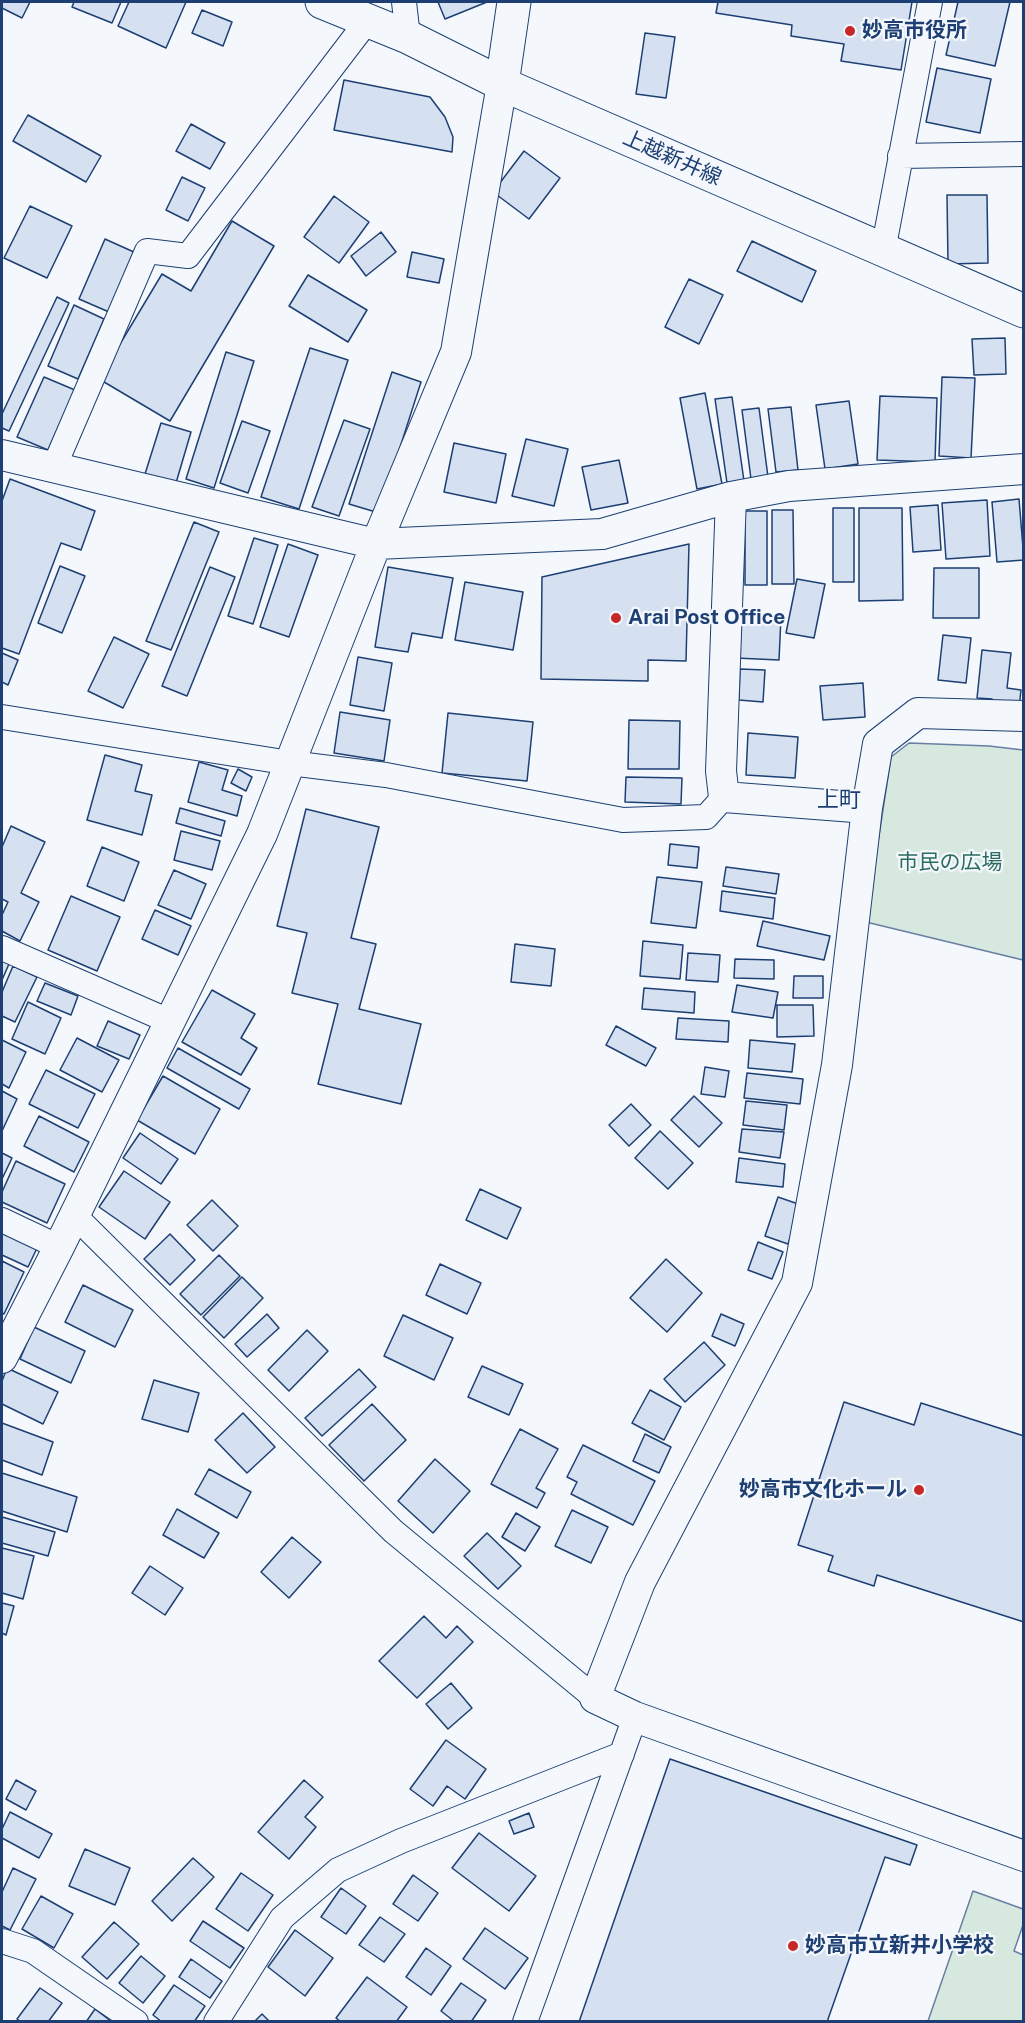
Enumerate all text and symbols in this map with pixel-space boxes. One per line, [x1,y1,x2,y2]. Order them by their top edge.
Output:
place label: 妙高市役所 [862,18,967,44]
marker: 妙高市役所 [843,24,857,38]
street label: 上越新井線 [619,125,725,191]
place label: Arai Post Office [628,605,785,631]
marker: Arai Post Office [609,611,623,625]
district label: 上町 [817,787,861,813]
park label: 市民の広場 [898,850,1002,876]
place label: 妙高市文化ホール [739,1477,907,1503]
marker: 妙高市文化ホール [912,1483,926,1497]
place label: 妙高市立新井小学校 [805,1933,994,1959]
marker: 妙高市立新井小学校 [786,1939,800,1953]

